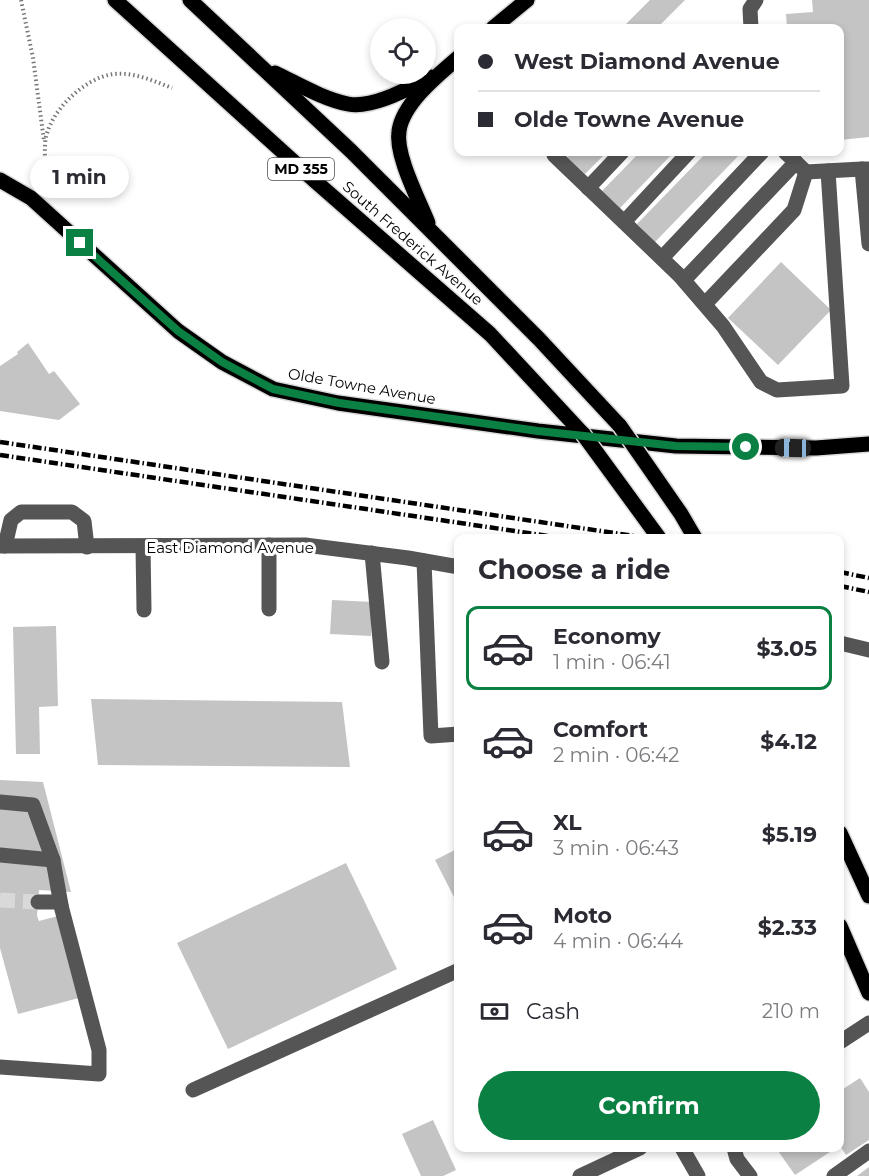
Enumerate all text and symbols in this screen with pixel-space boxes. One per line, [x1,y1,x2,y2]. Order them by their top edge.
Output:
map controls [370,18,436,84]
button: locate [370,18,436,84]
text: West Diamond Avenue [514,48,780,75]
text: Olde Towne Avenue [514,106,744,133]
callout: 1 min [31,156,130,198]
road number: MD 355 [268,158,334,180]
text: 1 min [52,165,107,189]
street label: South Frederick Avenue [339,177,487,309]
route end [66,229,93,256]
street label: Olde Towne Avenue [287,364,437,408]
route start [732,433,759,460]
car [775,439,811,457]
street label: East Diamond Avenue [146,538,314,557]
text: Choose a ride [478,553,670,586]
icon: car [481,621,535,675]
text: Economy [553,623,661,650]
text: $3.05 [757,635,817,662]
text: 1 min · 06:41 [553,650,671,674]
icon: car [481,714,535,768]
text: Comfort [553,716,648,743]
text: $4.12 [760,728,817,755]
text: 2 min · 06:42 [553,743,679,767]
icon: car [481,807,535,861]
text: XL [553,809,582,836]
text: $5.19 [762,821,817,848]
text: 3 min · 06:43 [553,836,679,860]
icon: car [481,900,535,954]
text: Moto [553,902,612,929]
text: $2.33 [758,914,817,941]
text: 4 min · 06:44 [553,929,683,953]
icon: cash [478,995,511,1028]
text: Cash [526,998,580,1025]
text: 210 m [762,999,820,1023]
button: Confirm [478,1071,820,1140]

